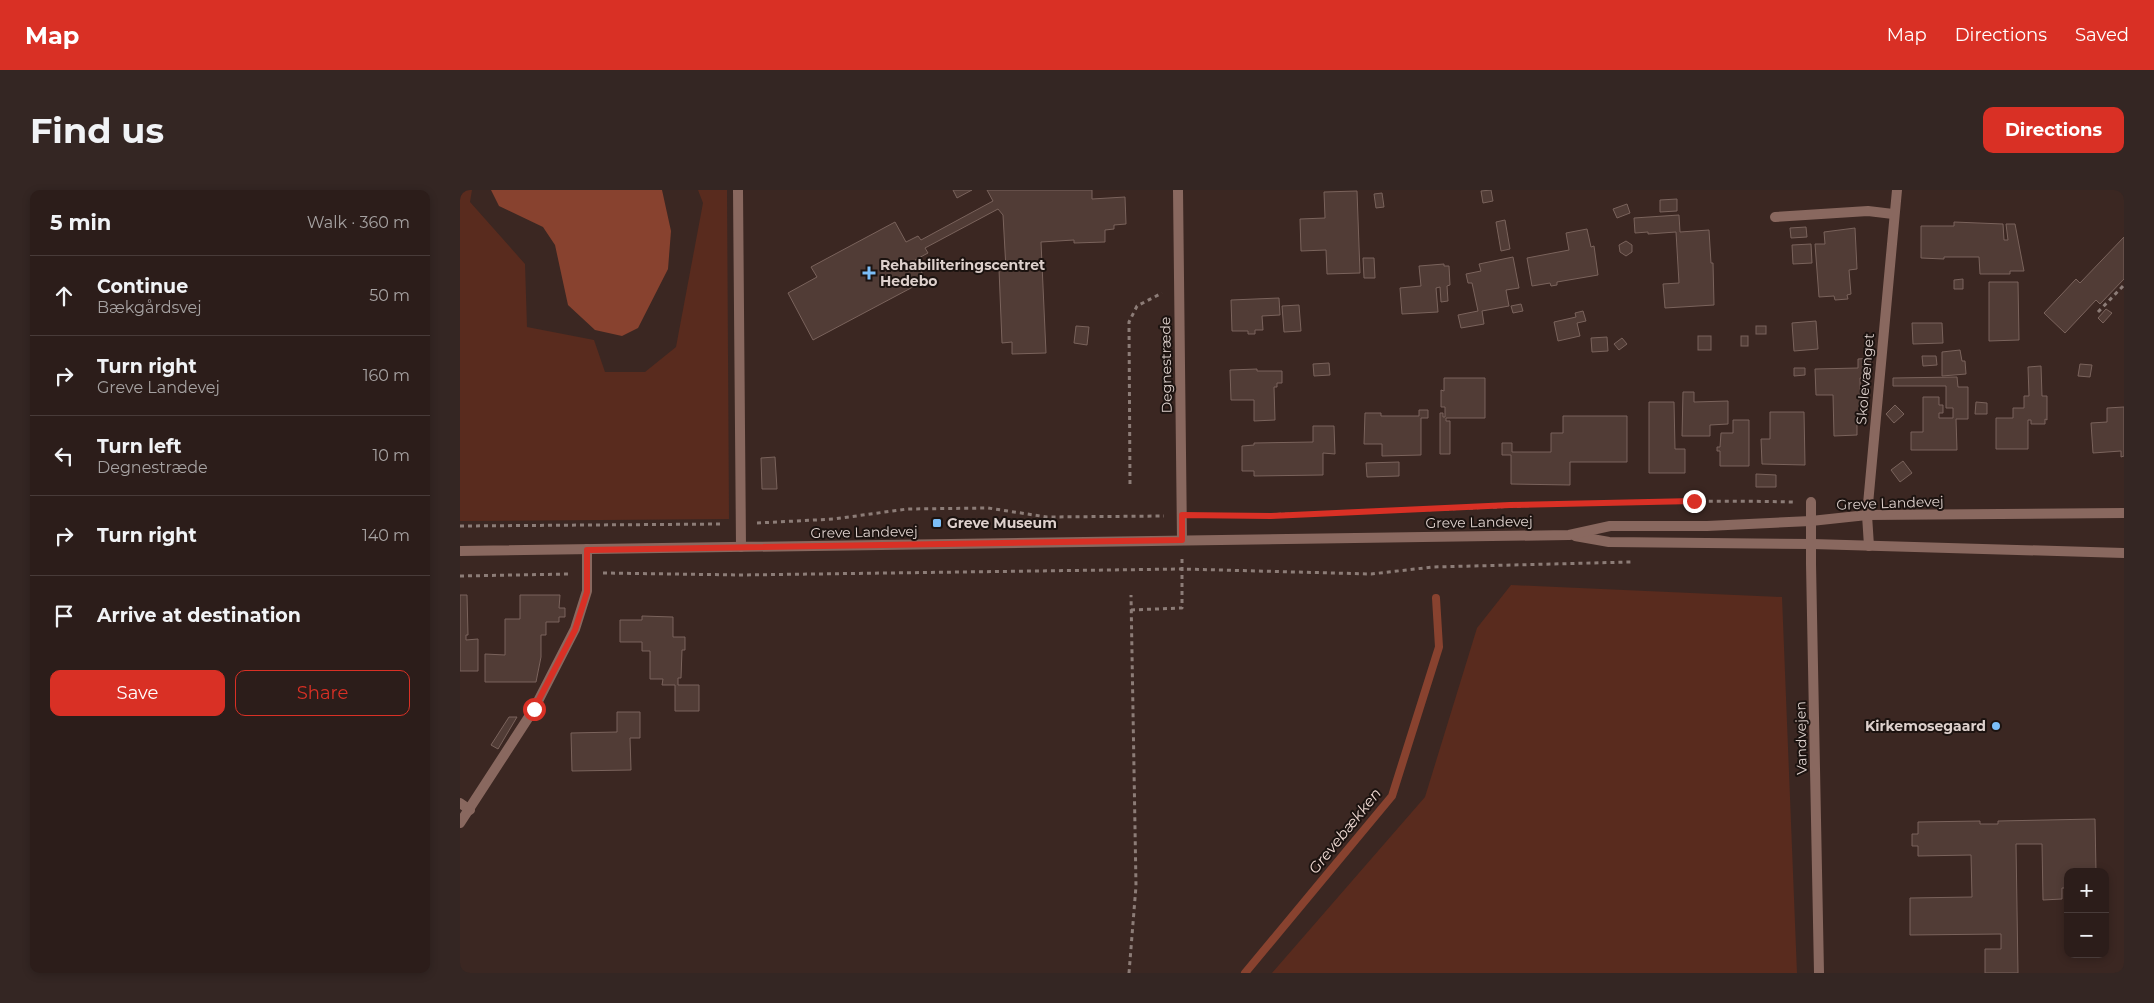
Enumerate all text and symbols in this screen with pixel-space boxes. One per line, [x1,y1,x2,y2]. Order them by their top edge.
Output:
text: Map [25,21,79,50]
text: Map [1887,24,1927,46]
text: Directions [1955,24,2047,46]
text: Saved [2075,24,2129,46]
button: Directions [1983,107,2124,153]
text: Find us [30,109,164,152]
text: 5 min [50,210,111,235]
text: Walk · 360 m [307,213,410,232]
place label: Rehabiliteringscentret Hedebo [880,256,1045,290]
marker: Rehabiliteringscentret Hedebo [862,266,876,280]
text: Continue [97,275,188,298]
icon: ahead [50,282,78,310]
text: 50 m [369,286,410,305]
text: Bækgårdsvej [97,298,202,317]
street label: Degnestræde [1156,316,1176,414]
street label: Skolevænget [1852,332,1878,426]
text: Turn right [97,355,197,378]
icon: right [50,362,78,390]
text: 160 m [363,366,410,385]
text: Greve Landevej [97,378,220,397]
text: Turn left [97,435,182,458]
icon: left [50,442,78,470]
text: 10 m [372,446,410,465]
text: Degnestræde [97,458,208,477]
route end [1683,490,1706,513]
street label: Greve Landevej [1836,492,1944,514]
street label: Greve Landevej [1425,512,1533,532]
place label: Greve Museum [947,514,1057,532]
marker: Greve Museum [931,517,943,529]
icon: right [50,522,78,550]
street label: Greve Landevej [810,522,918,542]
text: Turn right [97,524,197,547]
text: 140 m [362,526,410,545]
icon: arrive [50,602,78,630]
text: Arrive at destination [97,604,301,627]
button: Save [50,670,225,716]
button: Share [235,670,410,716]
route start [523,698,546,721]
street label: Vandvejen [1791,701,1811,775]
place label: Kirkemosegaard [1865,717,1986,735]
marker: Kirkemosegaard [1990,720,2002,732]
water label: Grevebækken [1304,784,1385,877]
map controls [2064,868,2109,958]
button: + [2064,868,2109,913]
button: − [2064,913,2109,958]

